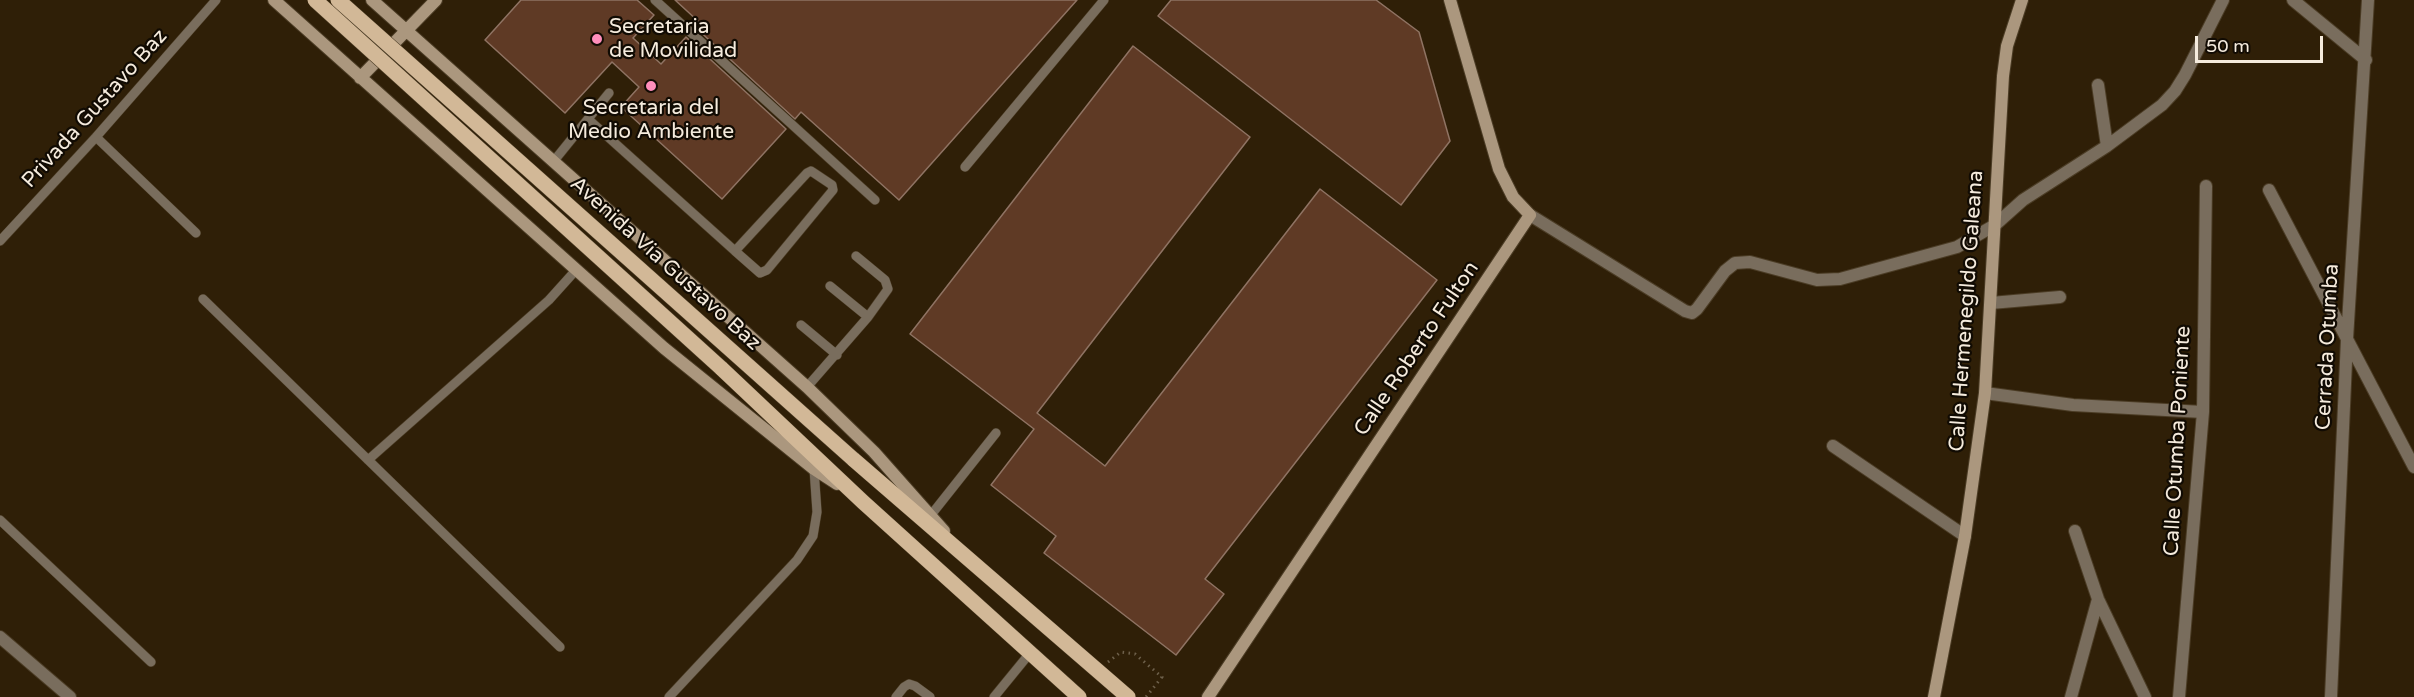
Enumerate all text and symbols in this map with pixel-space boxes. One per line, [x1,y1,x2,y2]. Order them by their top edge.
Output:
place label: Secretaria de Movilidad [609,14,737,64]
street label: Privada Gustavo Baz [17,24,173,194]
scale bar [2198,24,2326,62]
marker: Secretaria de Movilidad [590,32,604,46]
text: 50 m [2206,35,2250,57]
marker: Secretaria del Medio Ambiente [644,79,658,93]
place label: Secretaria del Medio Ambiente [568,95,734,145]
street label: Calle Hermenegildo Galeana [1945,170,1989,452]
street label: Avenida Via Gustavo Baz [565,172,765,356]
street label: Calle Roberto Fulton [1349,257,1485,441]
street label: Cerrada Otumba [2311,263,2345,431]
street label: Calle Otumba Poniente [2159,325,2197,557]

